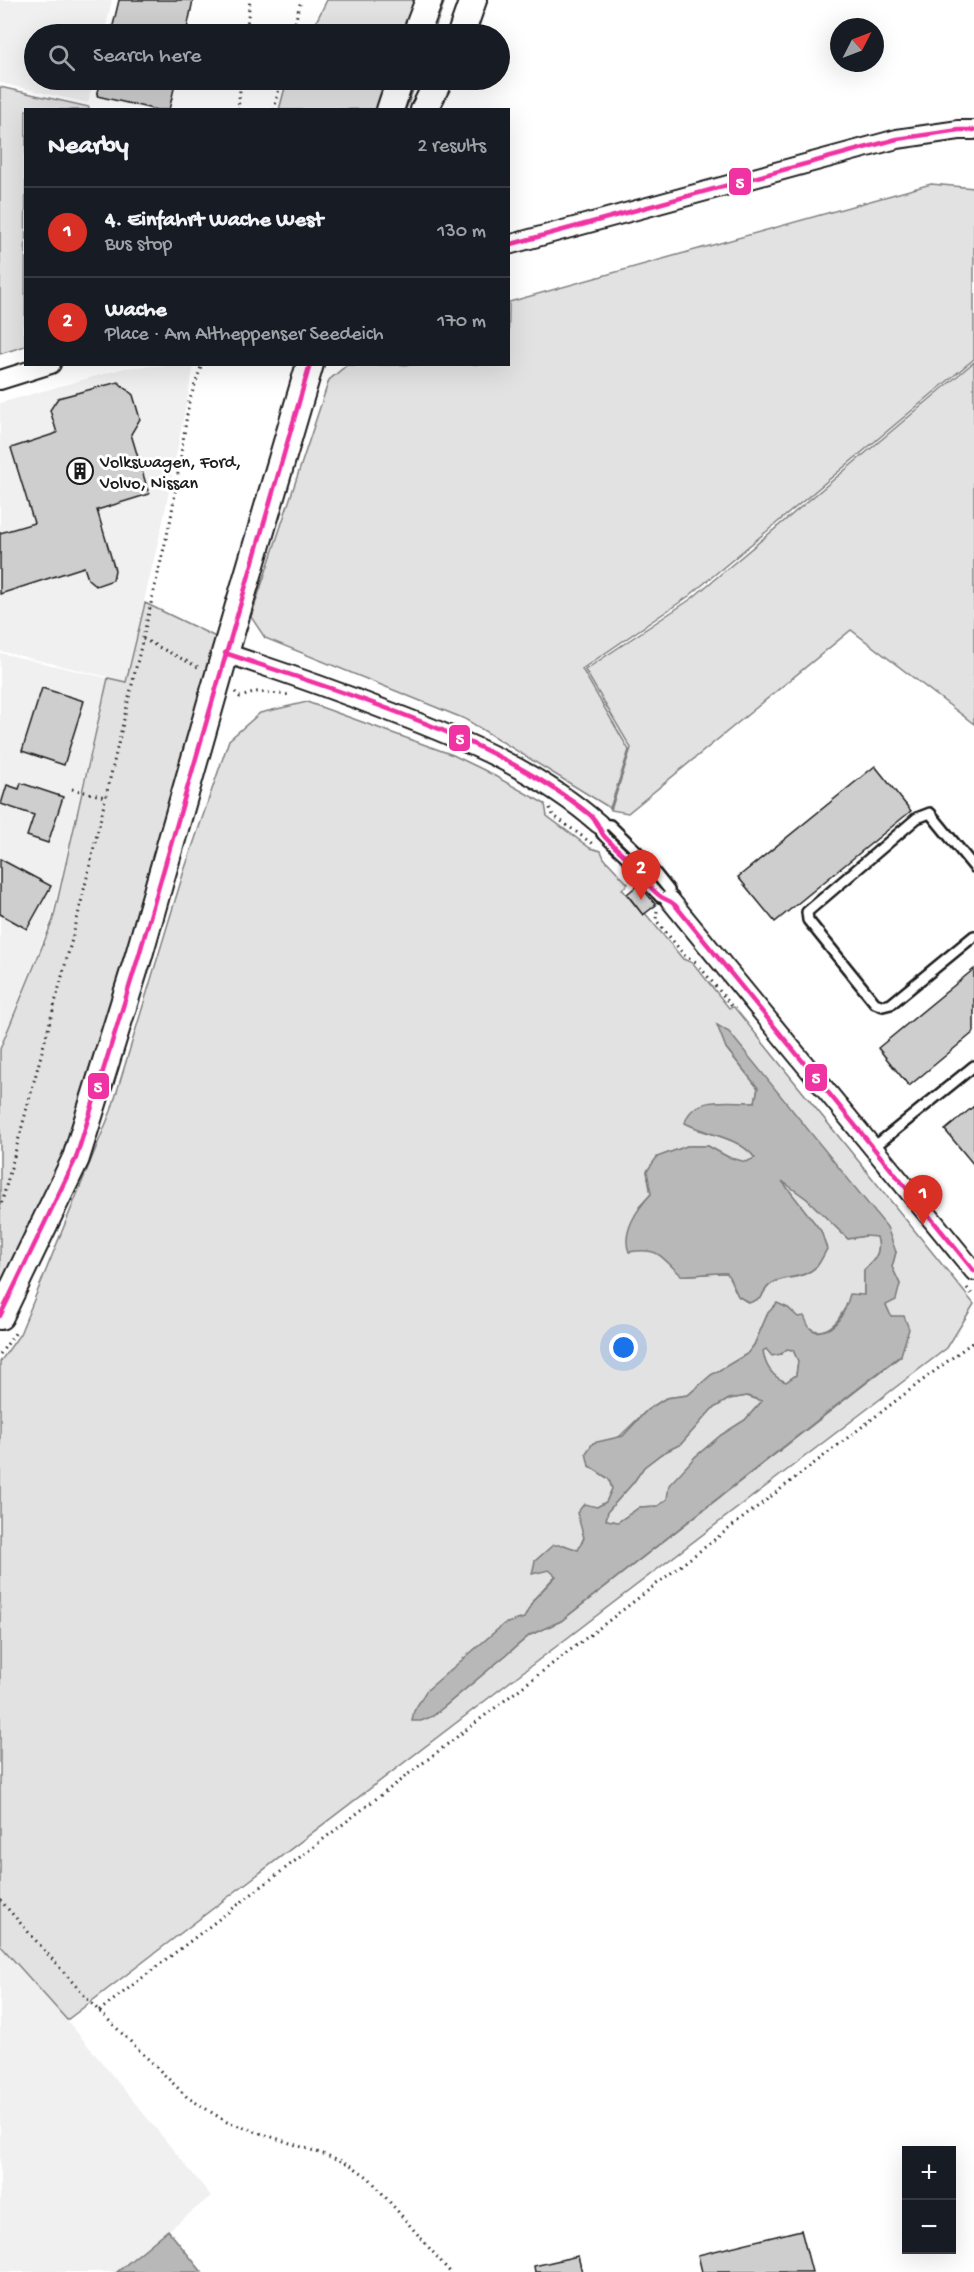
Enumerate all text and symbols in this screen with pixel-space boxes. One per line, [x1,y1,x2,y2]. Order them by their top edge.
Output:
north arrow [830,18,884,72]
search box [24,24,510,90]
icon: search [45,41,78,74]
text: Search here [93,44,201,70]
text: Nearby [48,132,129,163]
text: 2 results [417,136,486,159]
line badge: 5 [728,167,752,196]
text: 5 [736,176,745,195]
text: 4. Einfahrt Wache West [105,208,323,234]
text: 1 [63,221,72,244]
text: 130 m [437,221,486,244]
text: Bus stop [105,234,172,257]
text: Wache [105,298,167,324]
text: 2 [63,311,72,334]
text: 170 m [437,311,486,334]
text: Place · Am Altheppenser Seedeich [105,324,383,347]
place label: Volkswagen, Ford, Volvo, Nissan [99,453,241,495]
building icon: Volkswagen, Ford, Volvo, Nissan [65,456,95,486]
line badge: 5 [448,724,471,752]
text: 5 [456,732,465,751]
pin: 2 [622,850,660,900]
line badge: 5 [804,1063,828,1092]
text: 5 [812,1071,821,1090]
line badge: 5 [87,1072,110,1100]
text: 5 [94,1080,103,1099]
pin: 1 [904,1176,942,1225]
your location [609,1333,638,1362]
map controls [902,2146,956,2254]
button: + [902,2146,956,2200]
button: − [902,2200,956,2254]

